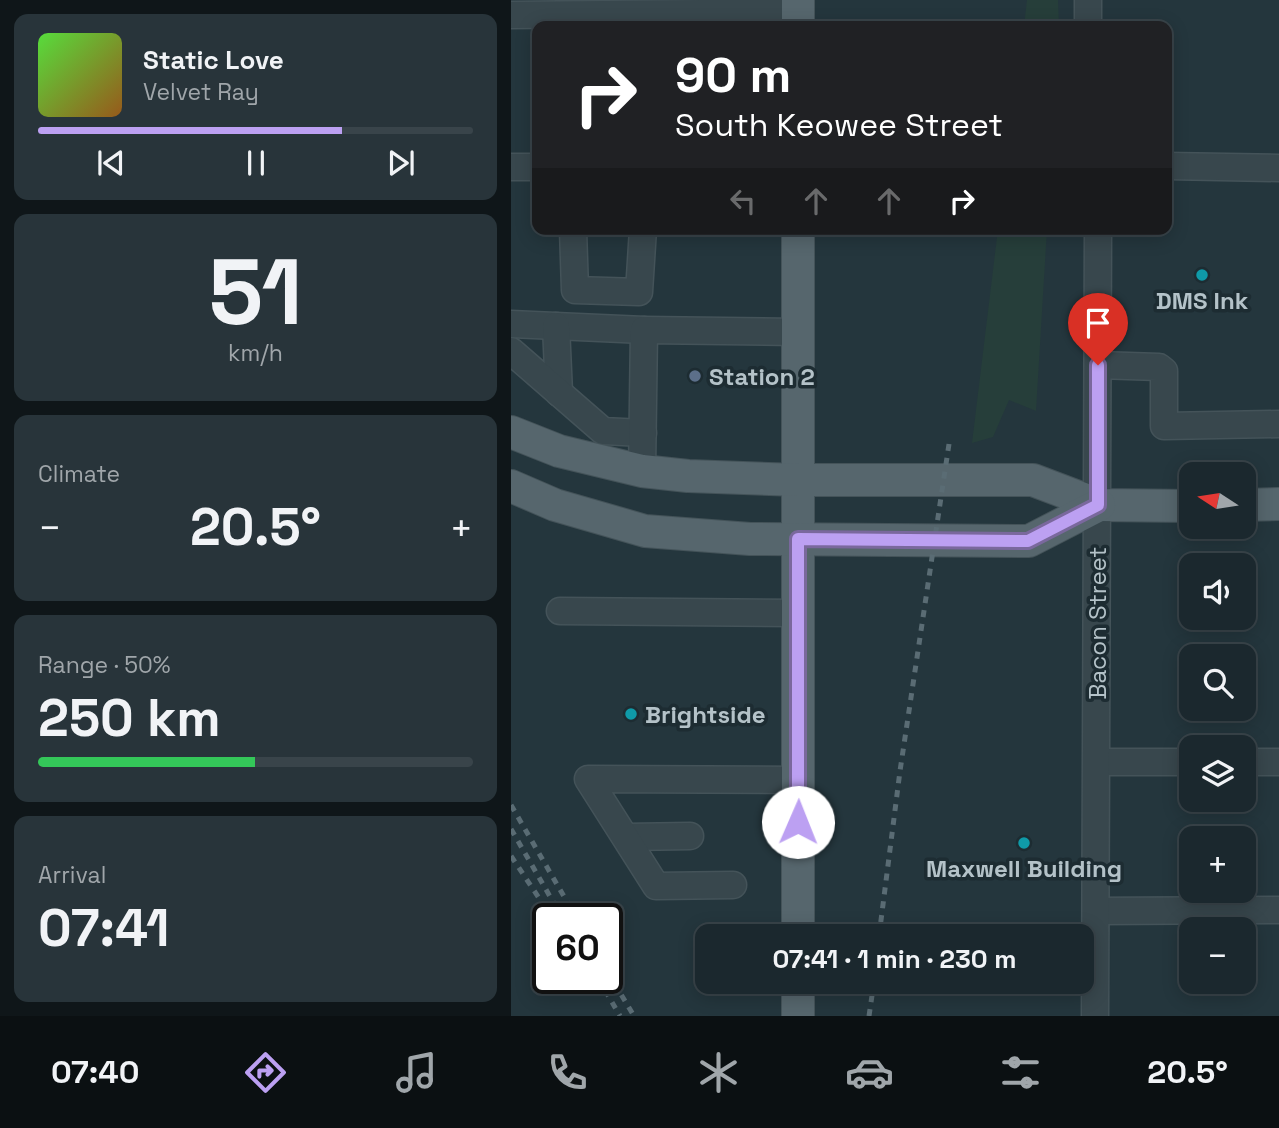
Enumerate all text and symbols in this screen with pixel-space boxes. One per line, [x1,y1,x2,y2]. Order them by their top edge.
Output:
text: Static Love [143,43,284,77]
text: 90 m [675,44,791,106]
icon: right [560,49,651,140]
text: Velvet Ray [143,77,259,107]
text: South Keowee Street [675,105,1003,145]
icon: previous [92,144,130,182]
icon: pause [237,144,275,182]
icon: next [382,144,420,182]
icon: left [724,182,762,220]
icon: ahead [797,182,835,220]
icon: ahead [870,182,908,220]
icon: right [943,182,981,220]
text: 51 [208,234,303,351]
marker: DMS Ink [1194,267,1210,283]
place label: DMS Ink [1156,285,1249,316]
pin [1068,293,1128,365]
icon: arrive [1079,304,1117,342]
text: km/h [228,338,283,368]
place label: Station 2 [709,361,815,392]
marker: Station 2 [687,368,703,384]
text: Climate [38,459,120,489]
north arrow [1179,462,1257,539]
map controls [1179,462,1256,994]
text: 20.5° [190,494,321,560]
text: − [38,504,62,552]
text: + [449,504,473,552]
street label: Bacon Street [1082,547,1113,699]
button: sound [1179,553,1256,630]
button: search [1179,644,1256,721]
text: Range · 50% [38,650,171,680]
text: 250 km [38,685,221,751]
place label: Brightside [645,699,766,730]
marker: Brightside [623,706,639,722]
button: layers [1179,735,1256,812]
position arrow [761,785,835,859]
button: + [1179,826,1256,903]
marker: Maxwell Building [1016,835,1032,851]
place label: Maxwell Building [926,853,1122,884]
text: Arrival [38,860,106,890]
text: 07:41 [38,895,170,961]
speed limit sign: 60 [532,903,623,994]
button: − [1179,917,1256,994]
text: 07:41 · 1 min · 230 m [773,942,1016,976]
icon: directions [241,1048,290,1097]
icon: music [392,1048,441,1097]
icon: phone [543,1048,592,1097]
icon: climate [694,1048,743,1097]
icon: car [845,1048,894,1097]
icon: filters [996,1048,1045,1097]
text: 07:40 [51,1052,139,1092]
text: 20.5° [1147,1052,1228,1092]

